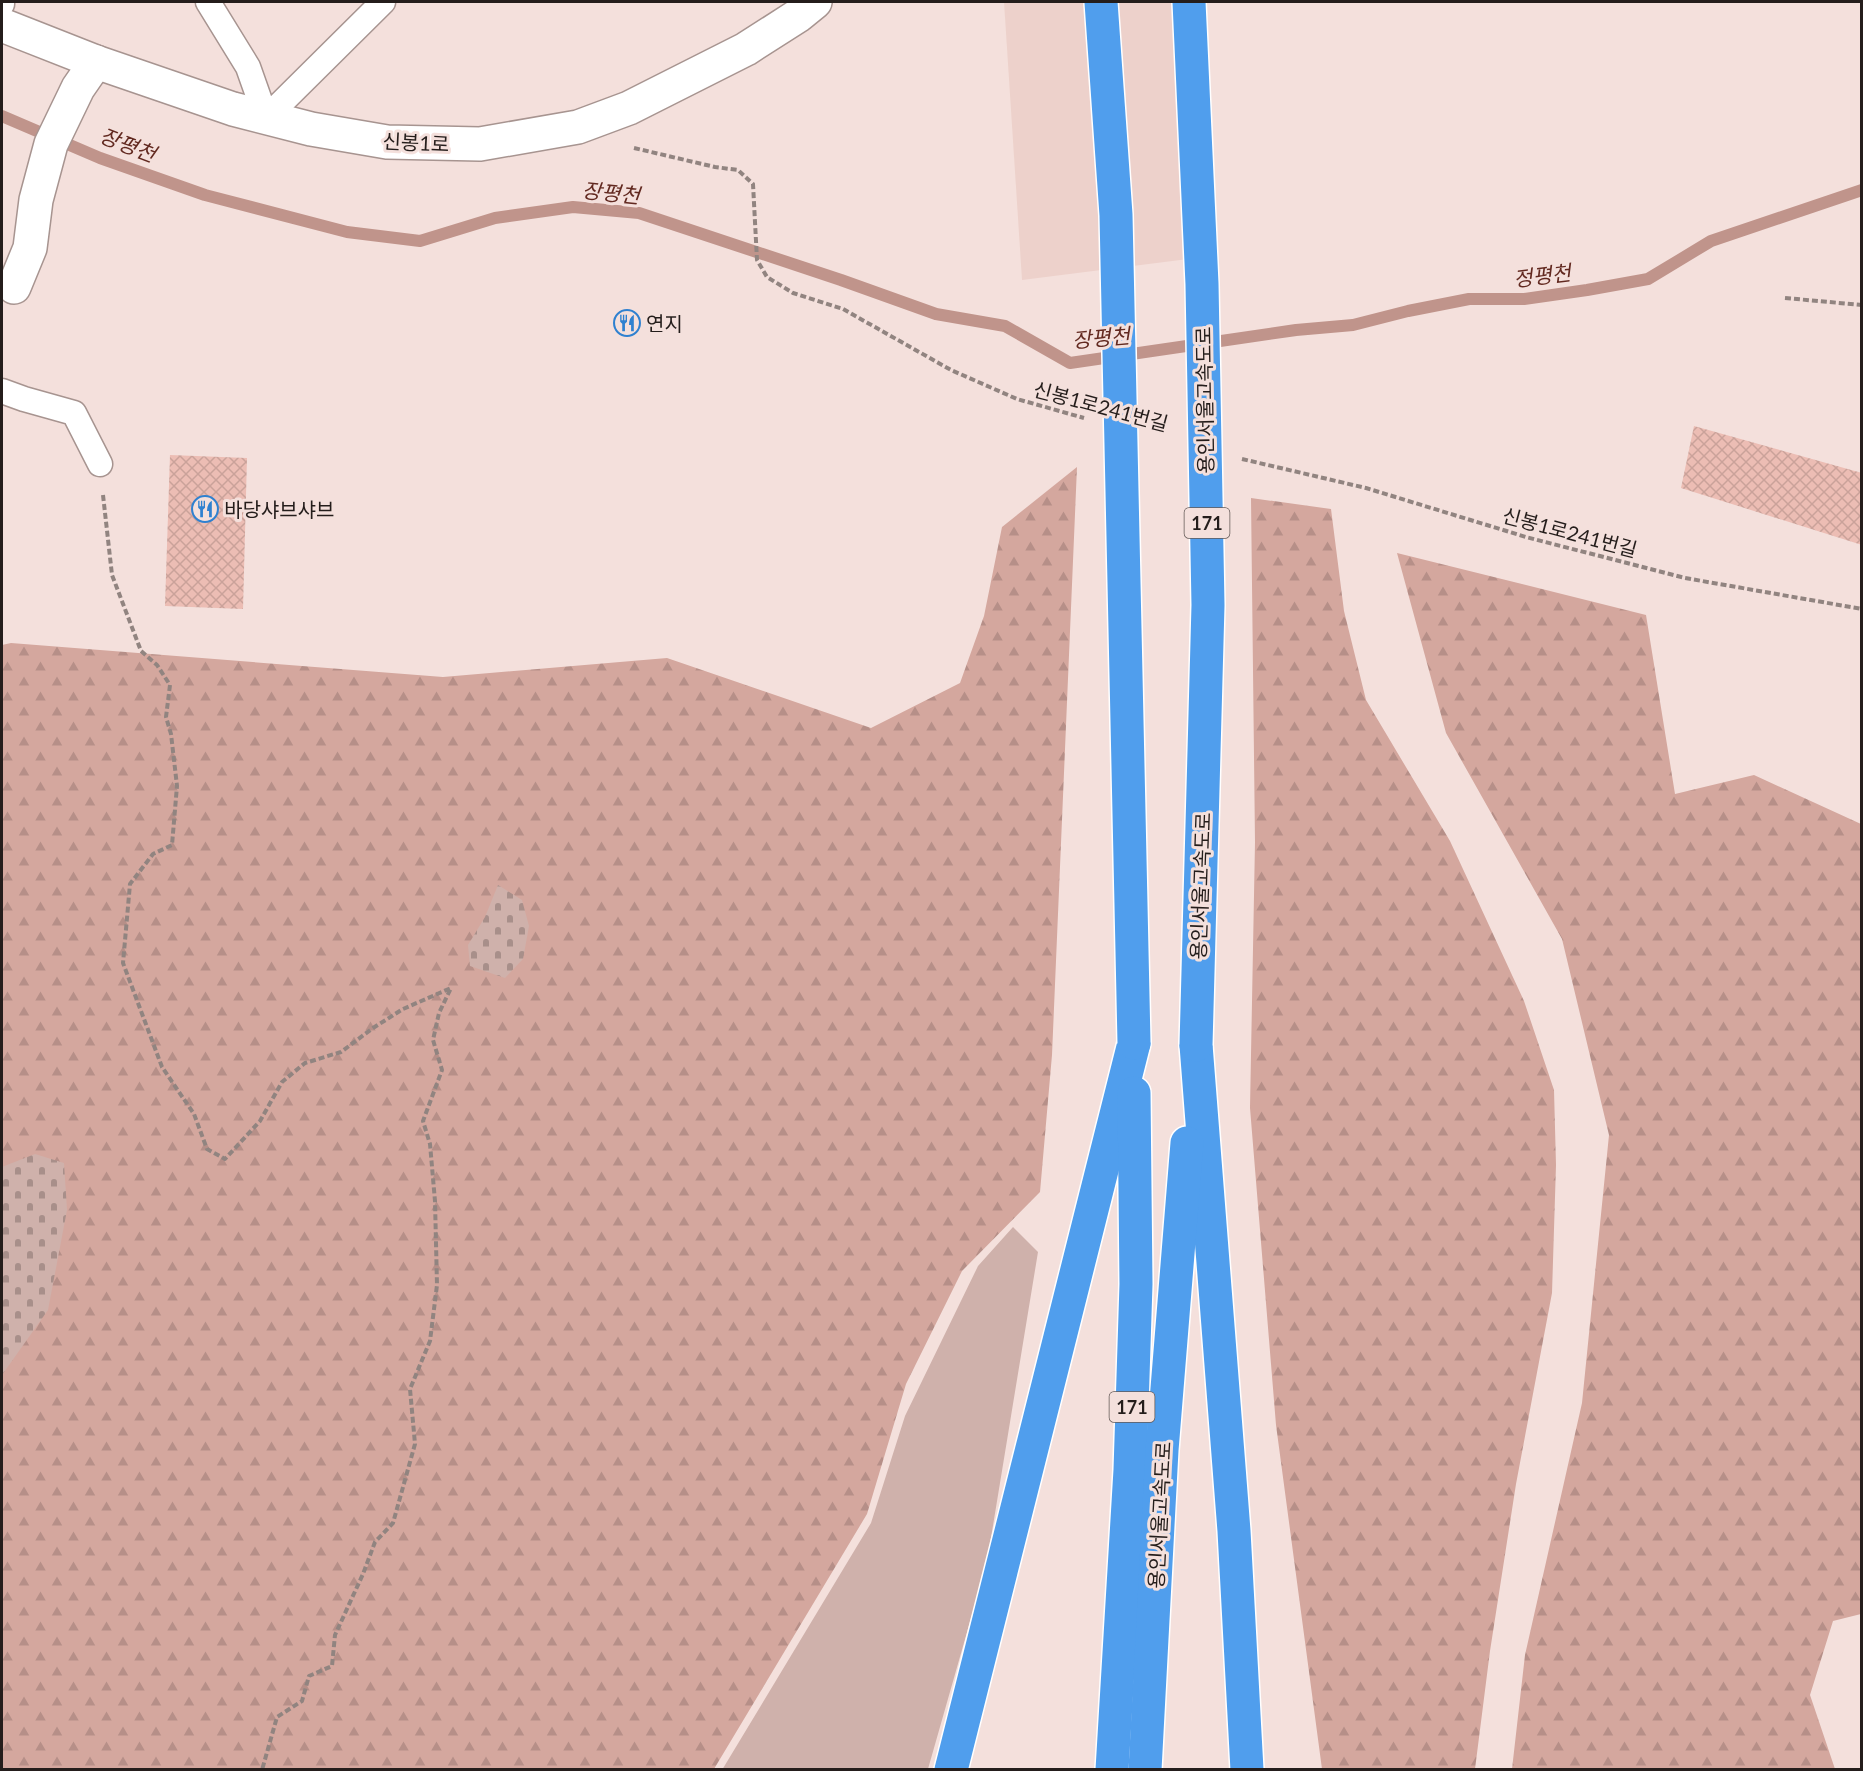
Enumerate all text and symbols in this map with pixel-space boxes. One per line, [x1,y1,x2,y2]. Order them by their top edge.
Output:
water label: 장평천 [96,122,162,167]
street label: 신봉1로 [382,128,450,156]
water label: 장평천 [581,177,644,208]
water label: 정평천 [1512,259,1575,291]
restaurant icon: 연지 [612,308,642,338]
place label: 연지 [646,311,683,335]
water label: 장평천 [1071,322,1134,352]
street label: 용인서울고속도로 [1191,326,1217,474]
street label: 신봉1로241번길 [1031,376,1171,436]
restaurant icon: 바당샤브샤브 [190,494,220,524]
place label: 바당샤브샤브 [224,497,334,521]
street label: 신봉1로241번길 [1500,502,1640,562]
road number: 171 [1184,508,1230,538]
street label: 용인서울고속도로 [1185,812,1215,960]
road number: 171 [1110,1392,1154,1422]
street label: 용인서울고속도로 [1143,1441,1175,1589]

